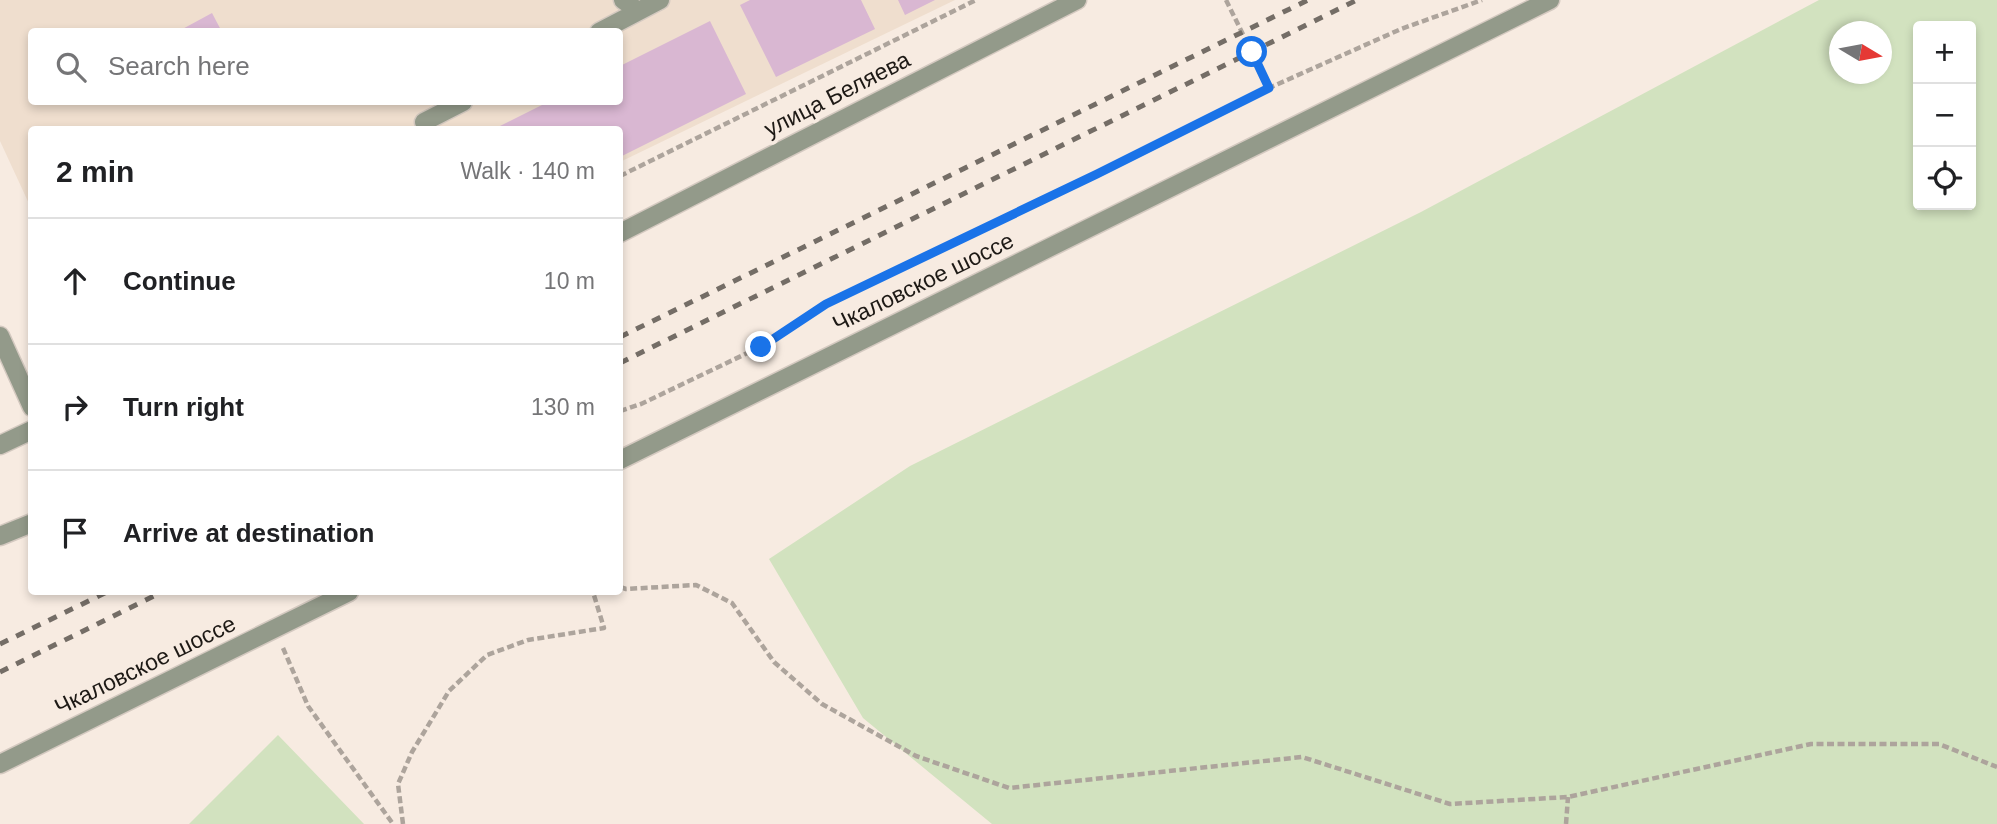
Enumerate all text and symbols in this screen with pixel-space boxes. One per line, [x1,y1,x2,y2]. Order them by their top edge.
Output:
north arrow [1829,21,1892,84]
map controls [1913,21,1976,210]
button: + [1913,21,1976,84]
search box [28,28,623,105]
route start [1236,36,1267,67]
street label: улица Беляева [760,46,914,142]
icon: search [52,48,90,86]
text: Search here [108,51,250,81]
button: − [1913,84,1976,147]
button: locate [1913,147,1976,210]
text: 2 min [56,155,134,188]
text: Walk · 140 m [460,158,595,184]
street label: Чкаловское шоссе [828,227,1018,337]
icon: ahead [56,262,94,300]
text: Continue [123,266,236,296]
text: 10 m [544,268,595,294]
route end [745,331,776,362]
icon: right [56,388,94,426]
text: Turn right [123,392,244,422]
text: 130 m [531,394,595,420]
icon: arrive [56,514,94,552]
text: Arrive at destination [123,518,374,548]
street label: Чкаловское шоссе [50,610,240,720]

